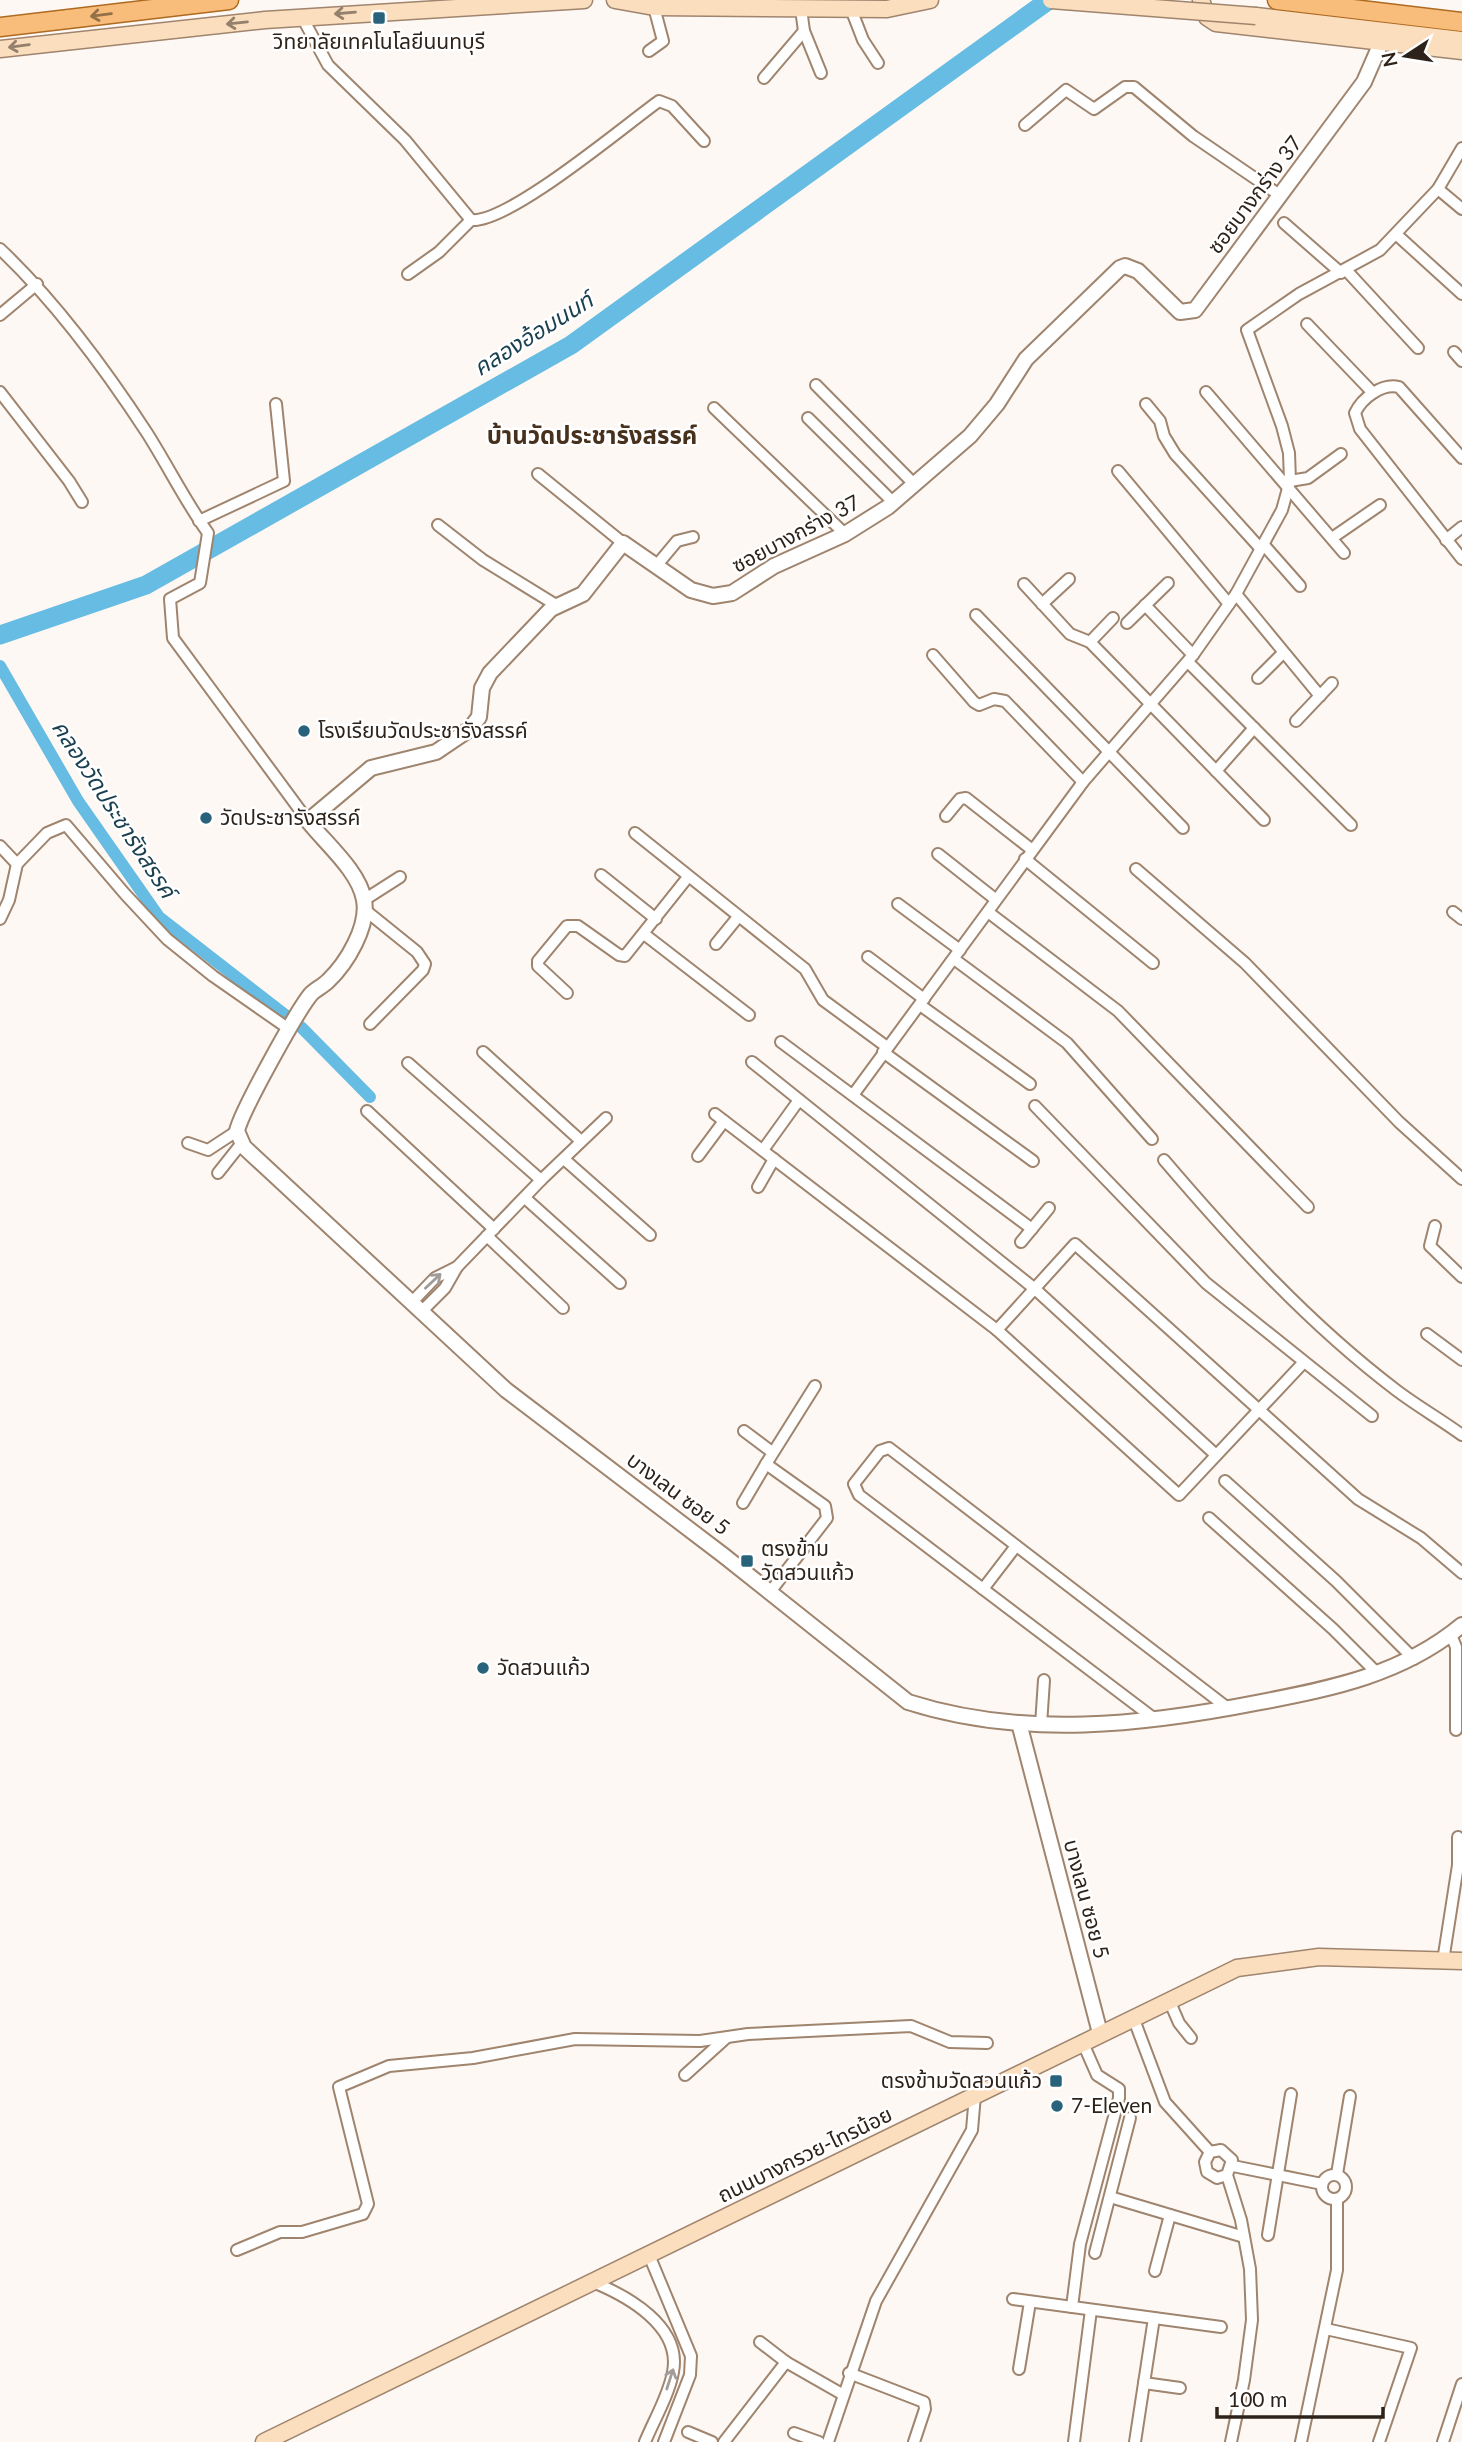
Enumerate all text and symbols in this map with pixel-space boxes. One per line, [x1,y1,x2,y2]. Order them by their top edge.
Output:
one-way arrow [334,7,357,20]
one-way arrow [90,8,112,21]
marker: วิทยาลัยเทคโนโลยีนนทบุรี [371,10,387,26]
one-way arrow [226,16,249,29]
north arrow [1371,21,1441,91]
place label: วิทยาลัยเทคโนโลยีนนทบุรี [273,28,485,55]
one-way arrow [8,40,31,53]
text: N [1376,50,1402,69]
street label: ซอยบางกร่าง 37 [1201,130,1306,258]
water label: คลองอ้อมนนท์ [468,283,601,381]
district label: บ้านวัดประชารังสรรค์ [487,420,697,449]
street label: ซอยบางกร่าง 37 [727,489,863,577]
water label: คลองวัดประชารังสรรค์ [47,714,185,906]
place label: โรงเรียนวัดประชารังสรรค์ [318,717,528,742]
marker: โรงเรียนวัดประชารังสรรค์ [296,723,312,739]
place label: วัดประชารังสรรค์ [220,804,360,829]
marker: วัดประชารังสรรค์ [198,810,214,826]
one-way arrow [424,1273,441,1290]
street label: บางเลน ซอย 5 [622,1446,735,1540]
place label: ตรงข้าม วัดสวนแก้ว [761,1535,854,1584]
marker: ตรงข้าม วัดสวนแก้ว [739,1553,755,1569]
place label: วัดสวนแก้ว [497,1654,590,1679]
marker: วัดสวนแก้ว [475,1660,491,1676]
street label: บางเลน ซอย 5 [1060,1836,1115,1961]
place label: ตรงข้ามวัดสวนแก้ว [881,2067,1042,2092]
marker: ตรงข้ามวัดสวนแก้ว [1048,2073,1064,2089]
place label: 7-Eleven [1071,2092,1152,2117]
marker: 7-Eleven [1049,2098,1065,2114]
street label: ถนนบางกรวย-ไทรน้อย [713,2101,896,2207]
one-way arrow [664,2368,677,2390]
scale bar [1217,2376,1383,2420]
text: 100 m [1228,2386,1287,2411]

